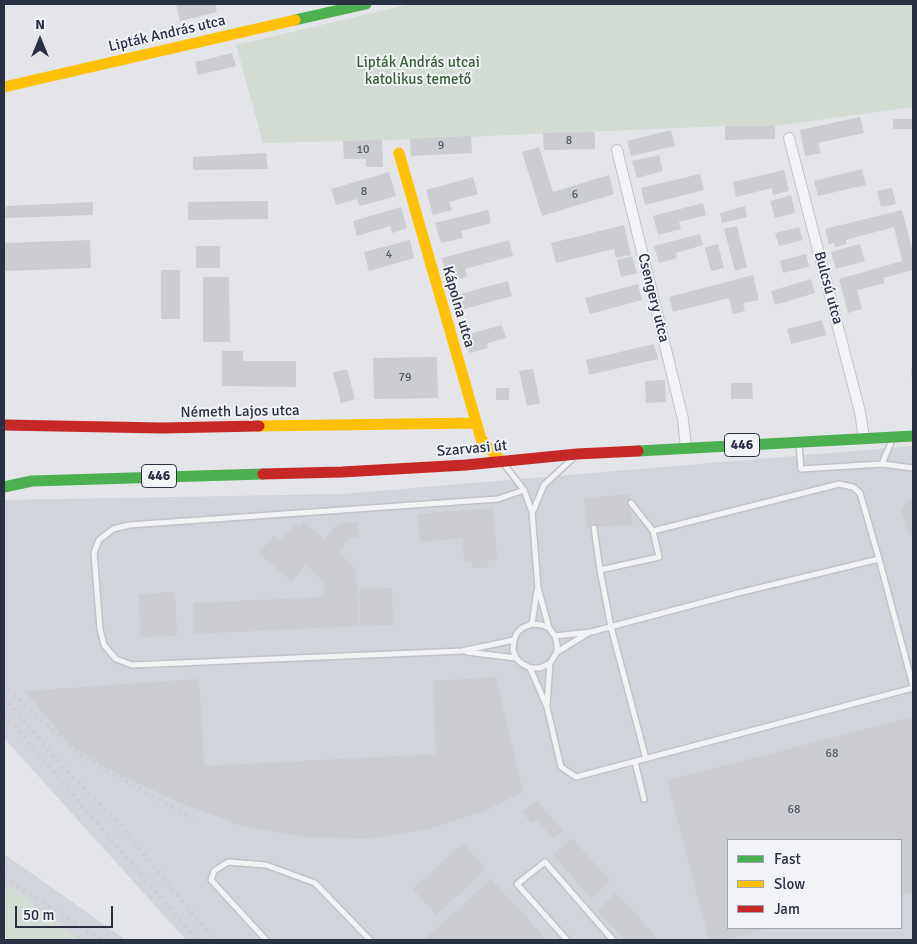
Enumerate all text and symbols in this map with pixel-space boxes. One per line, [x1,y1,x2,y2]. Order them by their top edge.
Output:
street label: Lipták András utca [107,12,227,56]
north arrow [15,15,65,65]
text: N [35,16,45,33]
park label: Lipták András utcai katolikus temető [356,54,480,89]
house number: 8 [566,134,572,148]
house number: 9 [438,139,444,153]
house number: 10 [357,143,369,157]
house number: 8 [361,185,367,199]
house number: 6 [572,188,578,202]
house number: 4 [386,248,392,262]
street label: Bulcsú utca [810,250,846,326]
street label: Csengery utca [633,252,673,344]
street label: Kápolna utca [438,264,478,350]
house number: 79 [399,371,411,385]
street label: Németh Lajos utca [180,402,300,422]
road number: 446 [724,434,760,456]
street label: Szarvasi út [436,437,508,461]
road number: 446 [142,464,176,488]
house number: 68 [826,747,838,761]
house number: 68 [788,803,800,817]
legend [727,839,902,929]
text: Fast [774,850,801,868]
text: Slow [774,875,805,893]
scale bar [18,896,115,928]
text: Jam [774,900,800,918]
text: 50 m [23,906,54,924]

